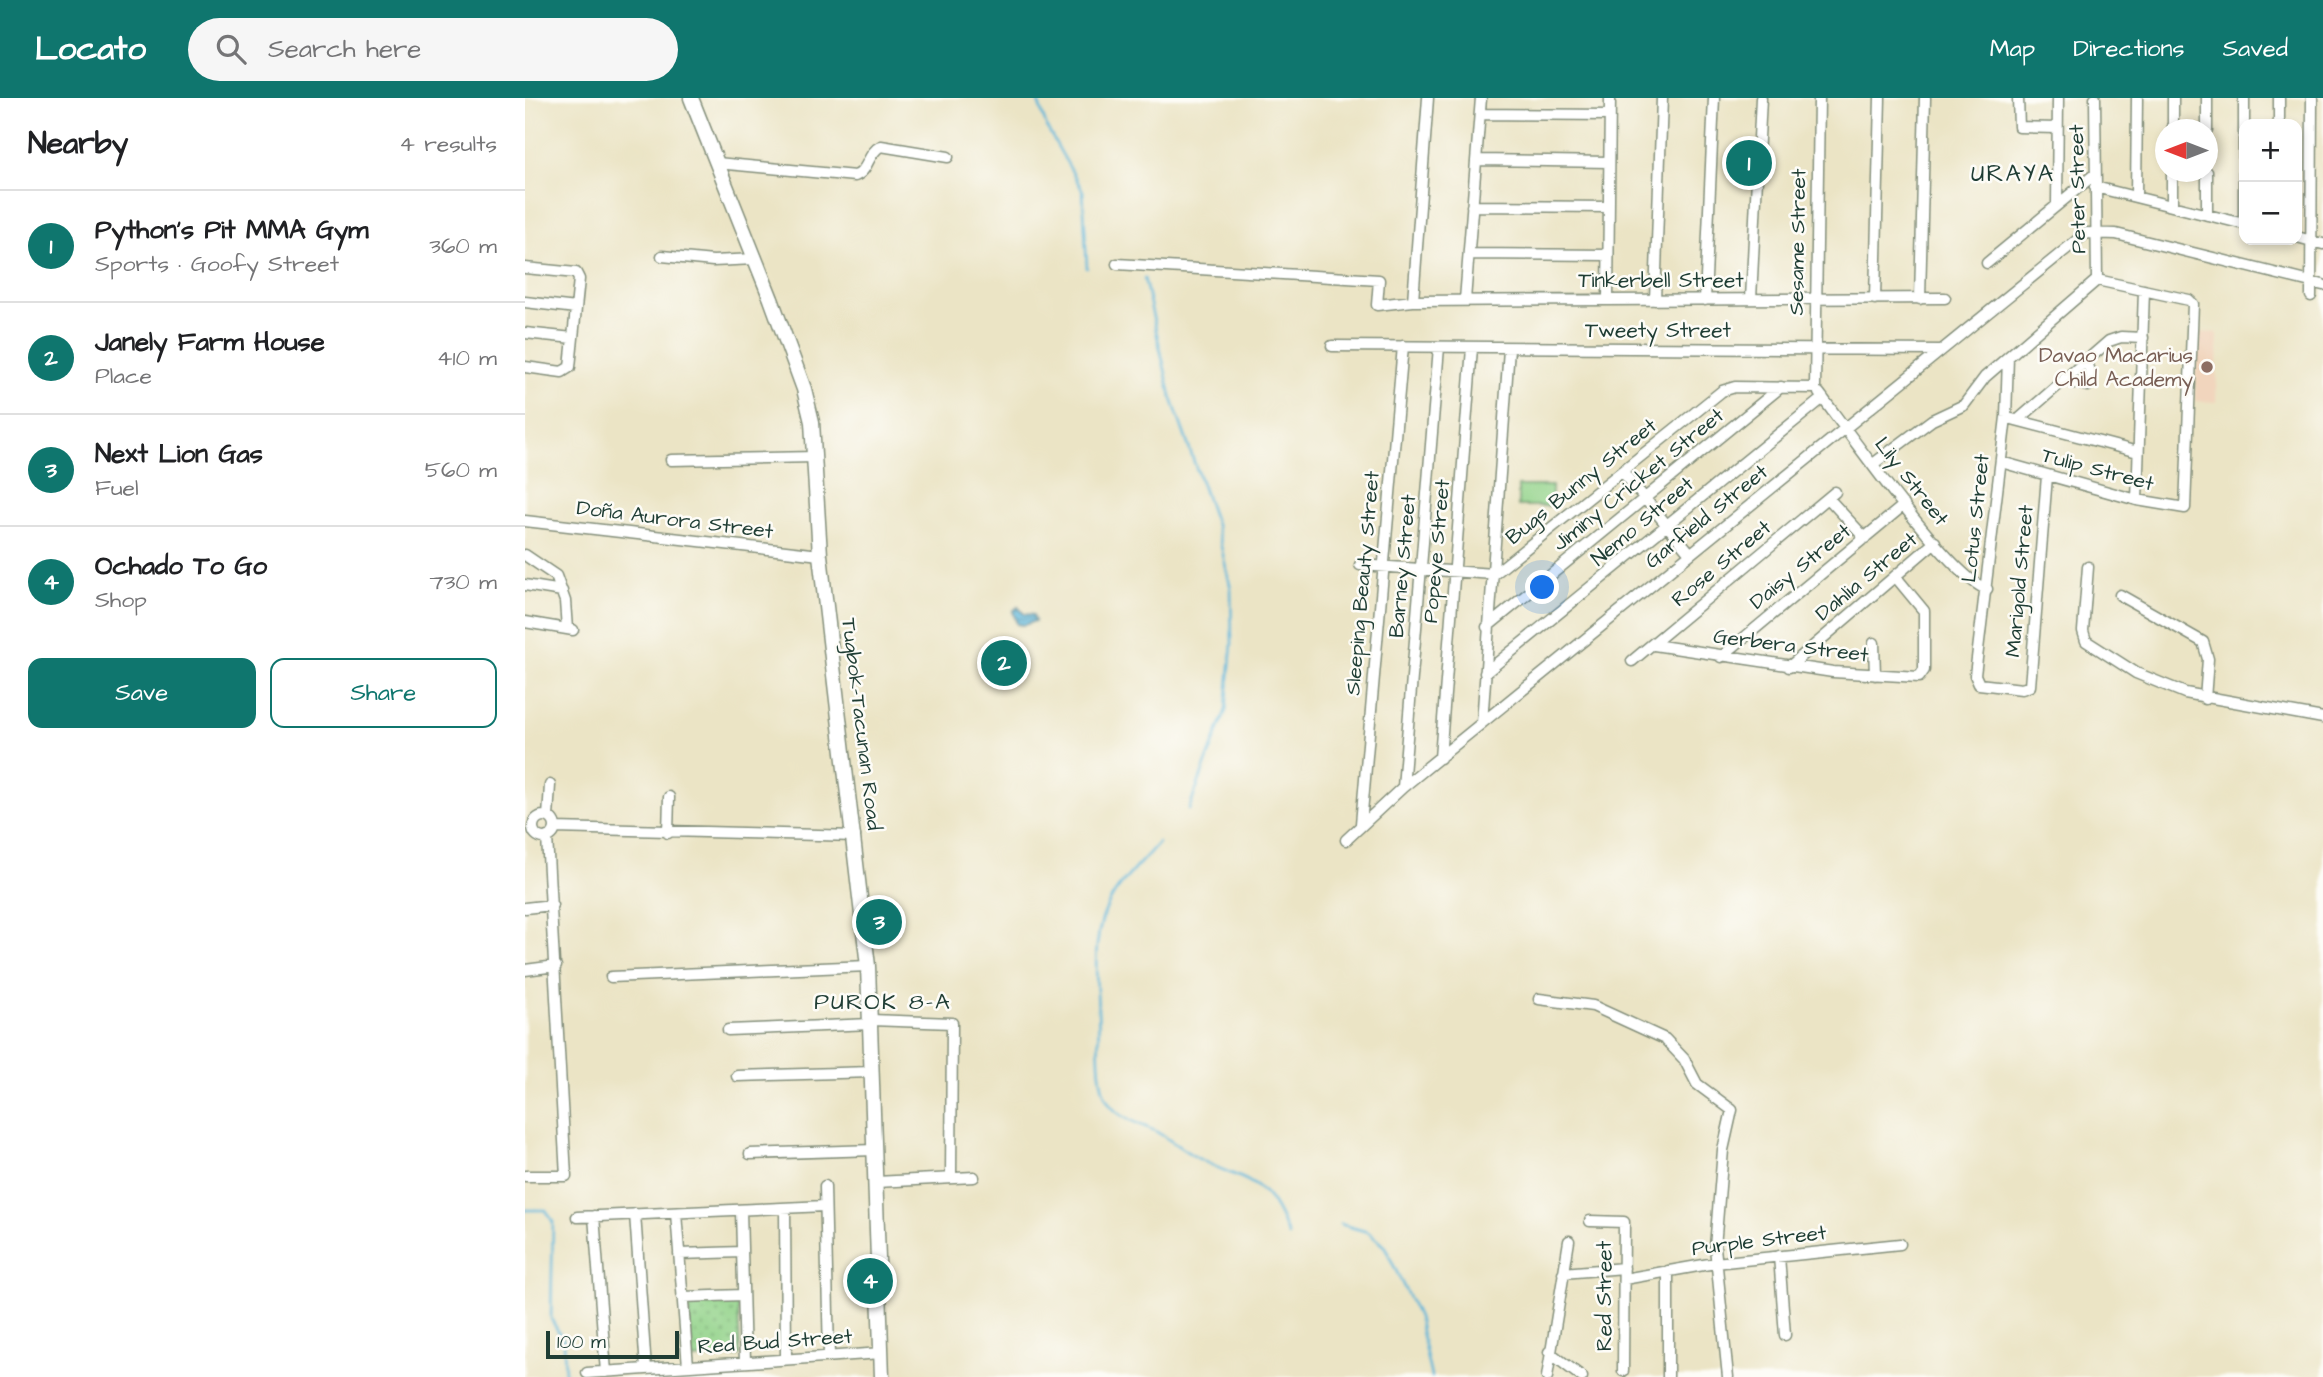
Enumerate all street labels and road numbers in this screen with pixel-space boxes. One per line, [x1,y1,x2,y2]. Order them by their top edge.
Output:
street label: Peter Street [2062,124,2093,254]
street label: Sesame Street [1782,168,1813,316]
street label: Tinkerbell Street [1578,266,1744,295]
street label: Tweety Street [1585,316,1732,347]
street label: Jiminy Cricket Street [1546,401,1732,559]
street label: Bugs Bunny Street [1500,411,1665,553]
street label: Lily Street [1866,431,1956,534]
street label: Tulip Street [2038,441,2158,499]
street label: Lotus Street [1954,452,1997,584]
street label: Garfield Street [1638,457,1775,575]
street label: Sleeping Beauty Street [1338,469,1389,697]
street label: Nemo Street [1585,469,1700,573]
street label: Popeye Street [1416,477,1459,624]
street label: Doña Aurora Street [575,493,775,546]
street label: Barney Street [1382,493,1425,639]
street label: Marigold Street [1998,503,2043,659]
street label: Rose Street [1665,513,1778,614]
street label: Daisy Street [1743,516,1859,618]
street label: Dahlia Street [1809,525,1924,628]
street label: Tugbok-Tacunan Road [832,616,889,832]
street label: Gerbera Street [1712,622,1871,669]
street label: Purple Street [1690,1218,1829,1264]
street label: Red Street [1590,1240,1619,1351]
street label: Red Bud Street [697,1322,854,1361]

